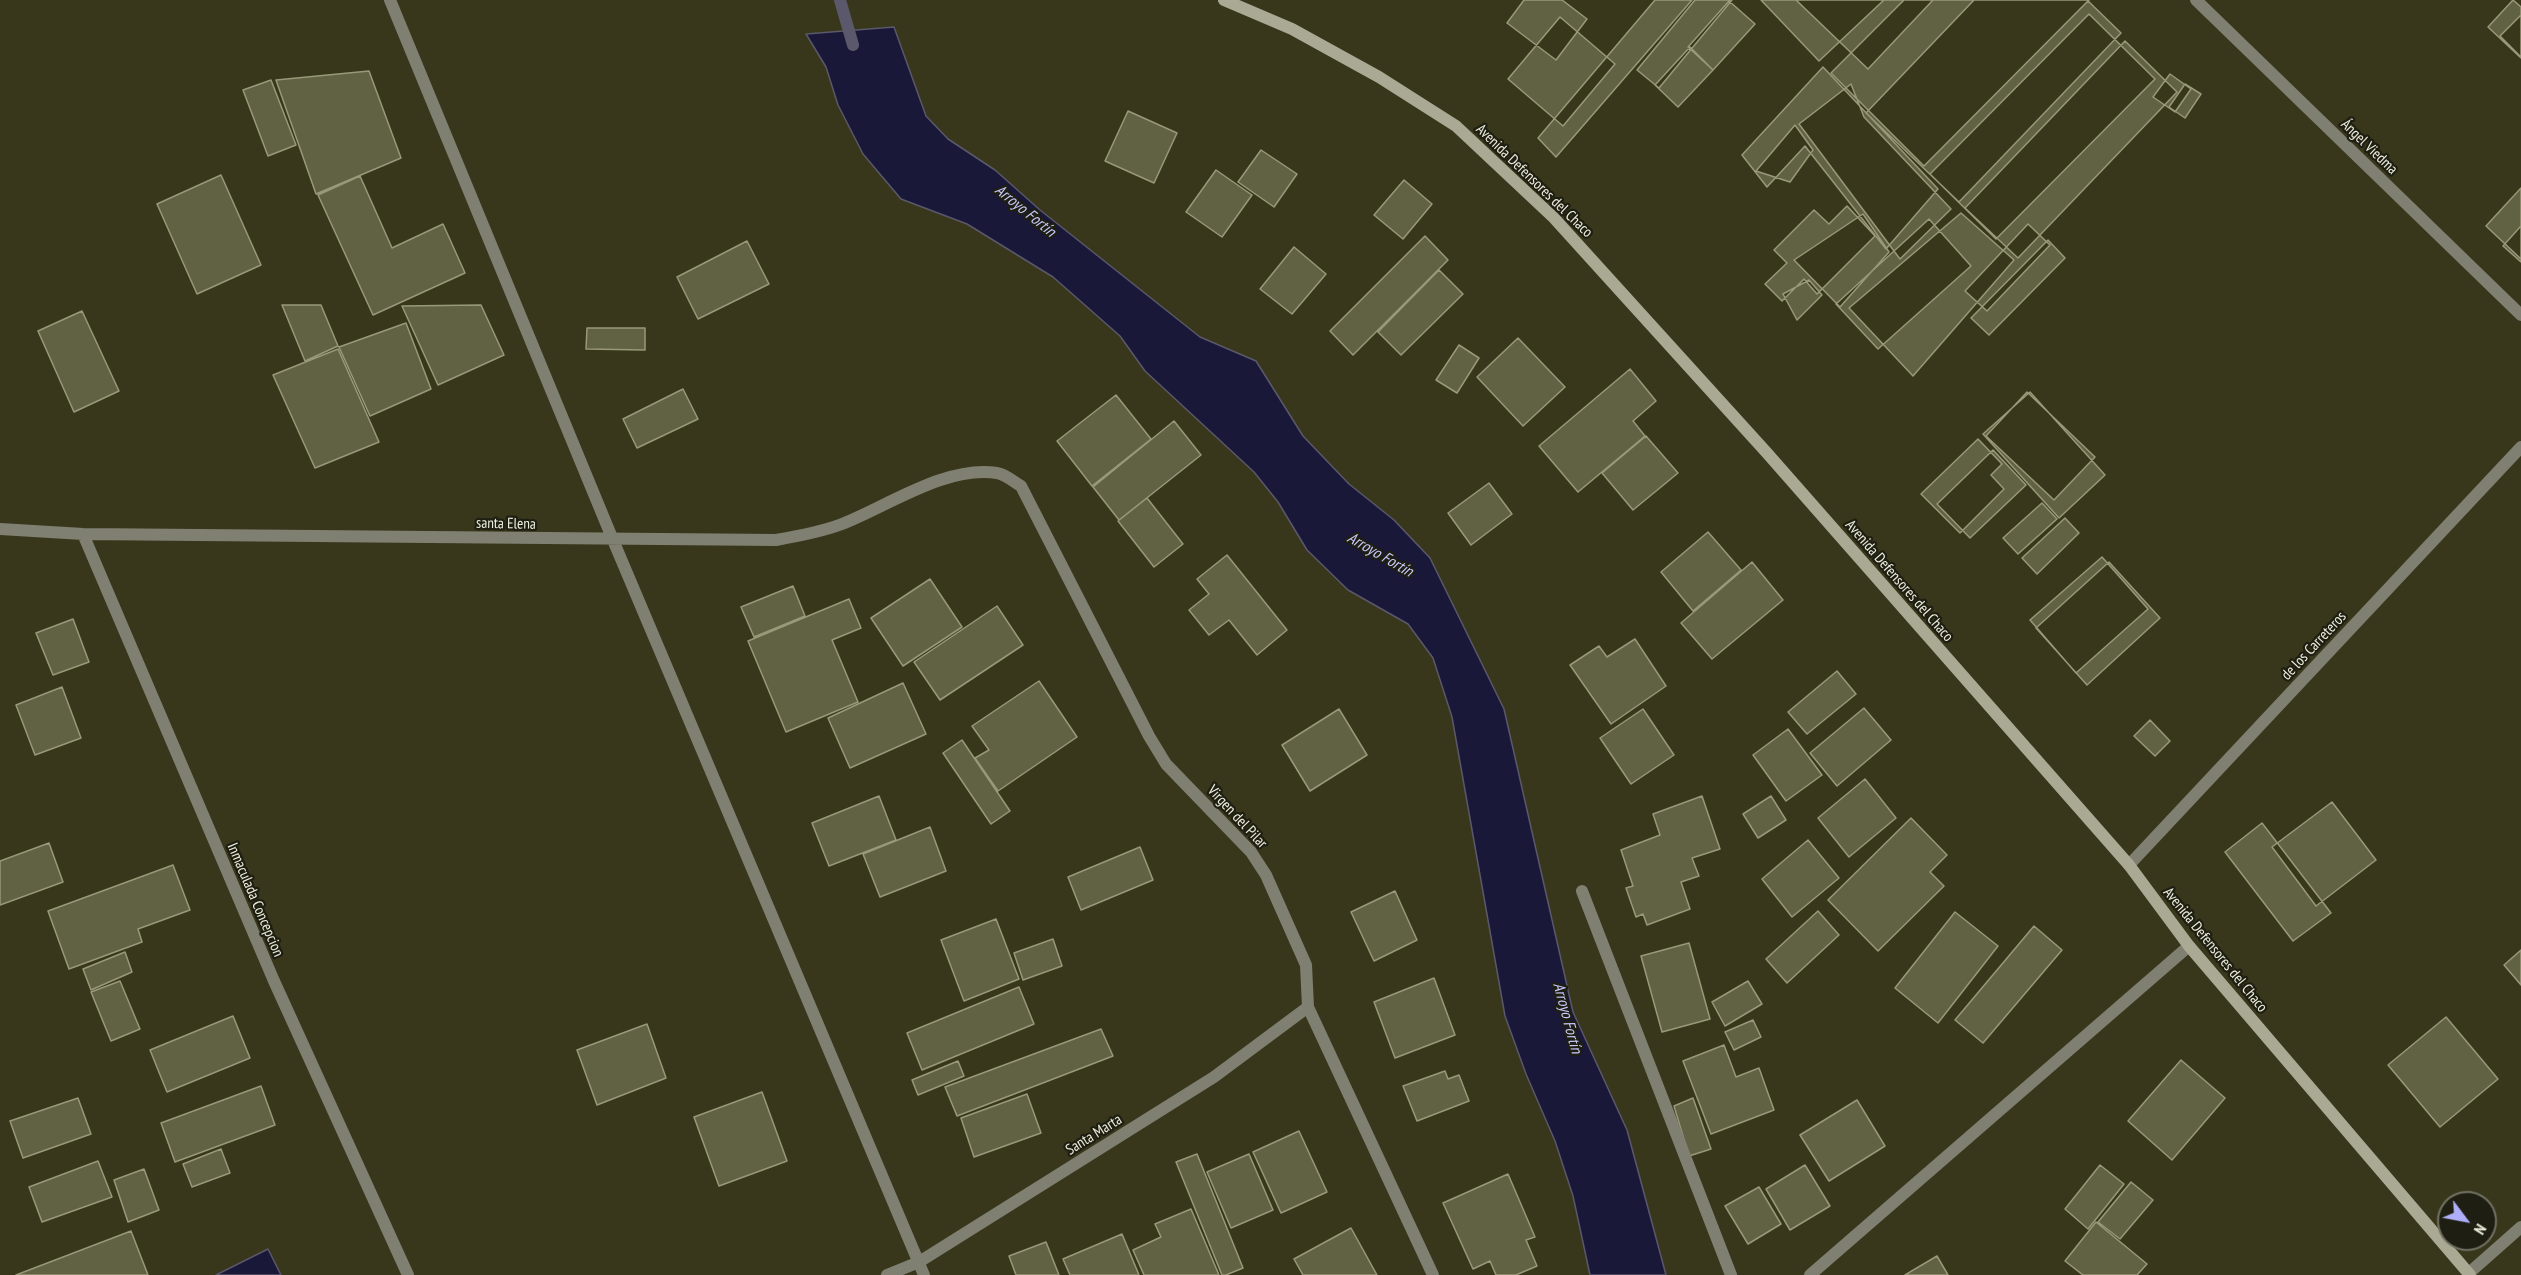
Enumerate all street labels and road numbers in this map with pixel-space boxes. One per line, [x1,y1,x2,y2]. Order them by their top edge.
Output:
street label: Ángel Viedma [2337,116,2401,178]
street label: Avenida Defensores del Chaco [1472,121,1596,241]
street label: santa Elena [476,514,536,534]
street label: Avenida Defensores del Chaco [1841,517,1957,645]
street label: de los Carreteros [2278,608,2350,684]
street label: Virgen del Pilar [1203,782,1271,852]
street label: Inmaculada Concepcion [223,840,287,960]
street label: Avenida Defensores del Chaco [2159,884,2271,1016]
street label: Santa Marta [1063,1111,1125,1159]

